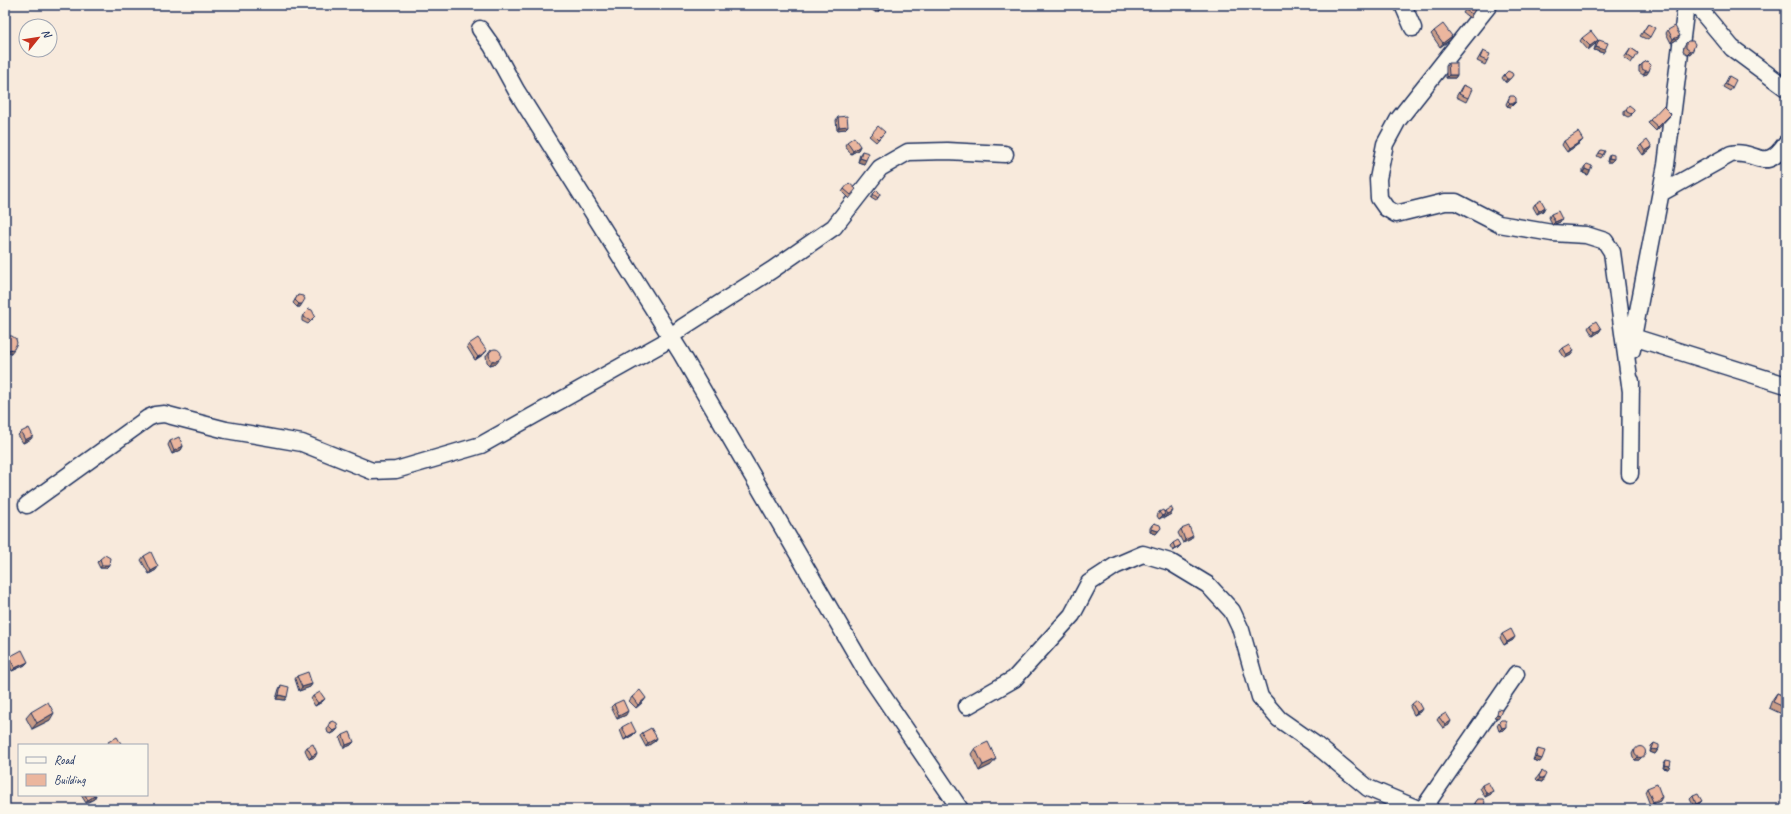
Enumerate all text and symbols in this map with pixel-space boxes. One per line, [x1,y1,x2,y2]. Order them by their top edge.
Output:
north arrow [18,18,58,58]
text: N [39,27,56,41]
legend [18,744,148,796]
text: Road [54,752,76,768]
text: Building [54,772,86,788]

